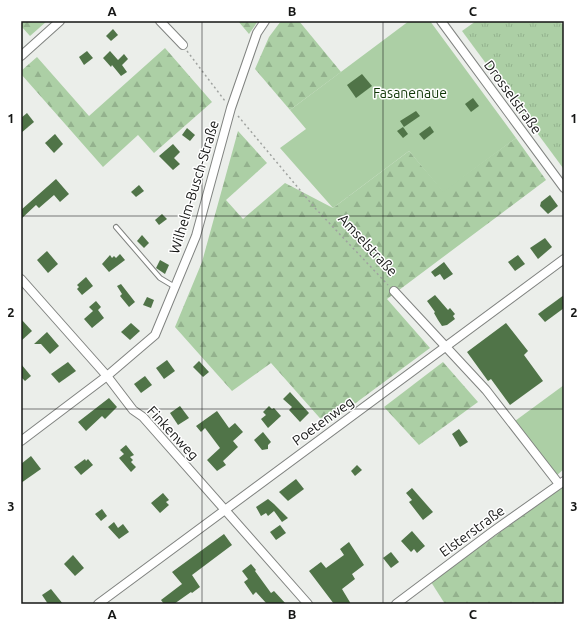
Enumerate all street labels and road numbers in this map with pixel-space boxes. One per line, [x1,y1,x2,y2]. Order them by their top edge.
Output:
street label: Drosselstraße [481,57,545,137]
street label: Wilhelm-Busch-Straße [166,118,222,256]
street label: Amselstraße [335,211,401,279]
street label: Poetenweg [289,393,357,449]
street label: Finkenweg [144,403,202,463]
street label: Elsterstraße [436,502,508,560]

